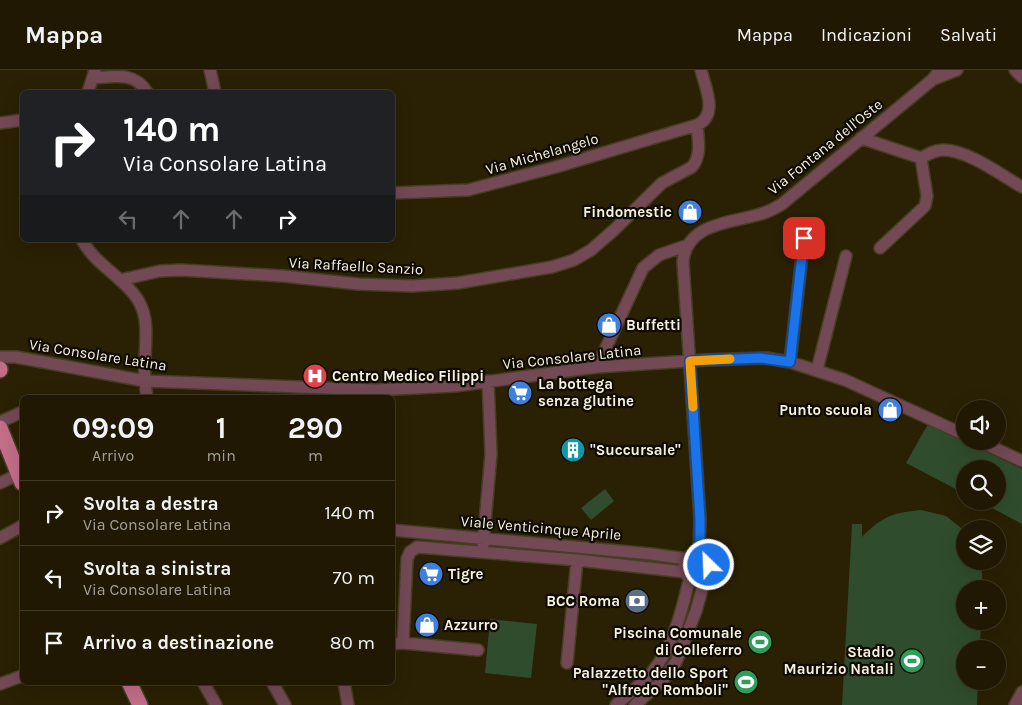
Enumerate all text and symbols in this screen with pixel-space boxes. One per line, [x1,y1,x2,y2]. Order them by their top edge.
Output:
text: Mappa [25,21,103,49]
text: Mappa [737,24,793,46]
text: Indicazioni [821,24,912,46]
text: Salvati [940,24,997,46]
street label: Via Fontana dell'Oste [764,95,886,199]
text: 140 m [123,109,221,150]
icon: right [40,110,105,175]
street label: Via Michelangelo [484,129,600,179]
text: Via Consolare Latina [123,151,327,177]
shop icon: Findomestic [677,199,703,225]
place label: Findomestic [583,203,672,221]
icon: left [114,205,142,233]
icon: ahead [167,205,195,233]
icon: ahead [220,205,248,233]
icon: right [273,205,301,233]
pin [783,217,825,259]
icon: arrive [790,224,818,252]
street label: Via Raffaello Sanzio [288,253,424,279]
shop icon: Buffetti [596,312,622,338]
place label: Buffetti [626,316,681,334]
street label: Via Consolare Latina [28,335,168,375]
street label: Via Consolare Latina [502,341,642,373]
hospital icon: Centro Medico Filippi [302,363,328,389]
place label: Centro Medico Filippi [332,367,484,385]
place label: La bottega senza glutine [538,375,634,410]
supermarket icon: La bottega senza glutine [507,380,533,406]
shop icon: Punto scuola [877,397,903,423]
map controls [956,400,1006,690]
button: sound [956,400,1006,450]
place label: Punto scuola [779,401,872,419]
text: 09:09 [72,410,155,446]
text: 1 [216,410,226,446]
text: 290 [288,410,343,446]
building icon: "Succursale" [560,437,586,463]
place label: "Succursale" [590,441,681,459]
text: Arrivo [92,446,134,465]
text: min [206,446,236,465]
text: m [308,446,323,465]
button: search [956,460,1006,510]
text: Svolta a destra [83,493,219,515]
icon: right [40,499,68,527]
text: 140 m [325,502,375,524]
street label: Viale Venticinque Aprile [460,512,622,544]
text: Via Consolare Latina [83,515,231,534]
button: layers [956,520,1006,570]
position arrow [682,538,734,590]
text: Svolta a sinistra [83,558,231,580]
supermarket icon: Tigre [418,561,444,587]
icon: left [40,564,68,592]
place label: Tigre [448,565,484,583]
text: 70 m [333,567,375,589]
text: Via Consolare Latina [83,580,231,599]
button: + [956,580,1006,630]
bank icon: BCC Roma [624,588,650,614]
place label: BCC Roma [546,592,620,610]
shop icon: Azzurro [414,612,440,638]
place label: Azzurro [444,616,498,634]
place label: Piscina Comunale di Colleferro [613,624,742,659]
icon: arrive [40,629,68,657]
sports icon: Piscina Comunale di Colleferro [747,629,773,655]
text: Arrivo a destinazione [83,632,274,654]
text: 80 m [330,632,375,654]
button: − [956,640,1006,690]
place label: Stadio Maurizio Natali [784,643,894,678]
sports icon: Stadio Maurizio Natali [899,648,925,674]
place label: Palazzetto dello Sport "Alfredo Romboli" [573,664,728,699]
sports icon: Palazzetto dello Sport "Alfredo Romboli" [733,669,759,695]

